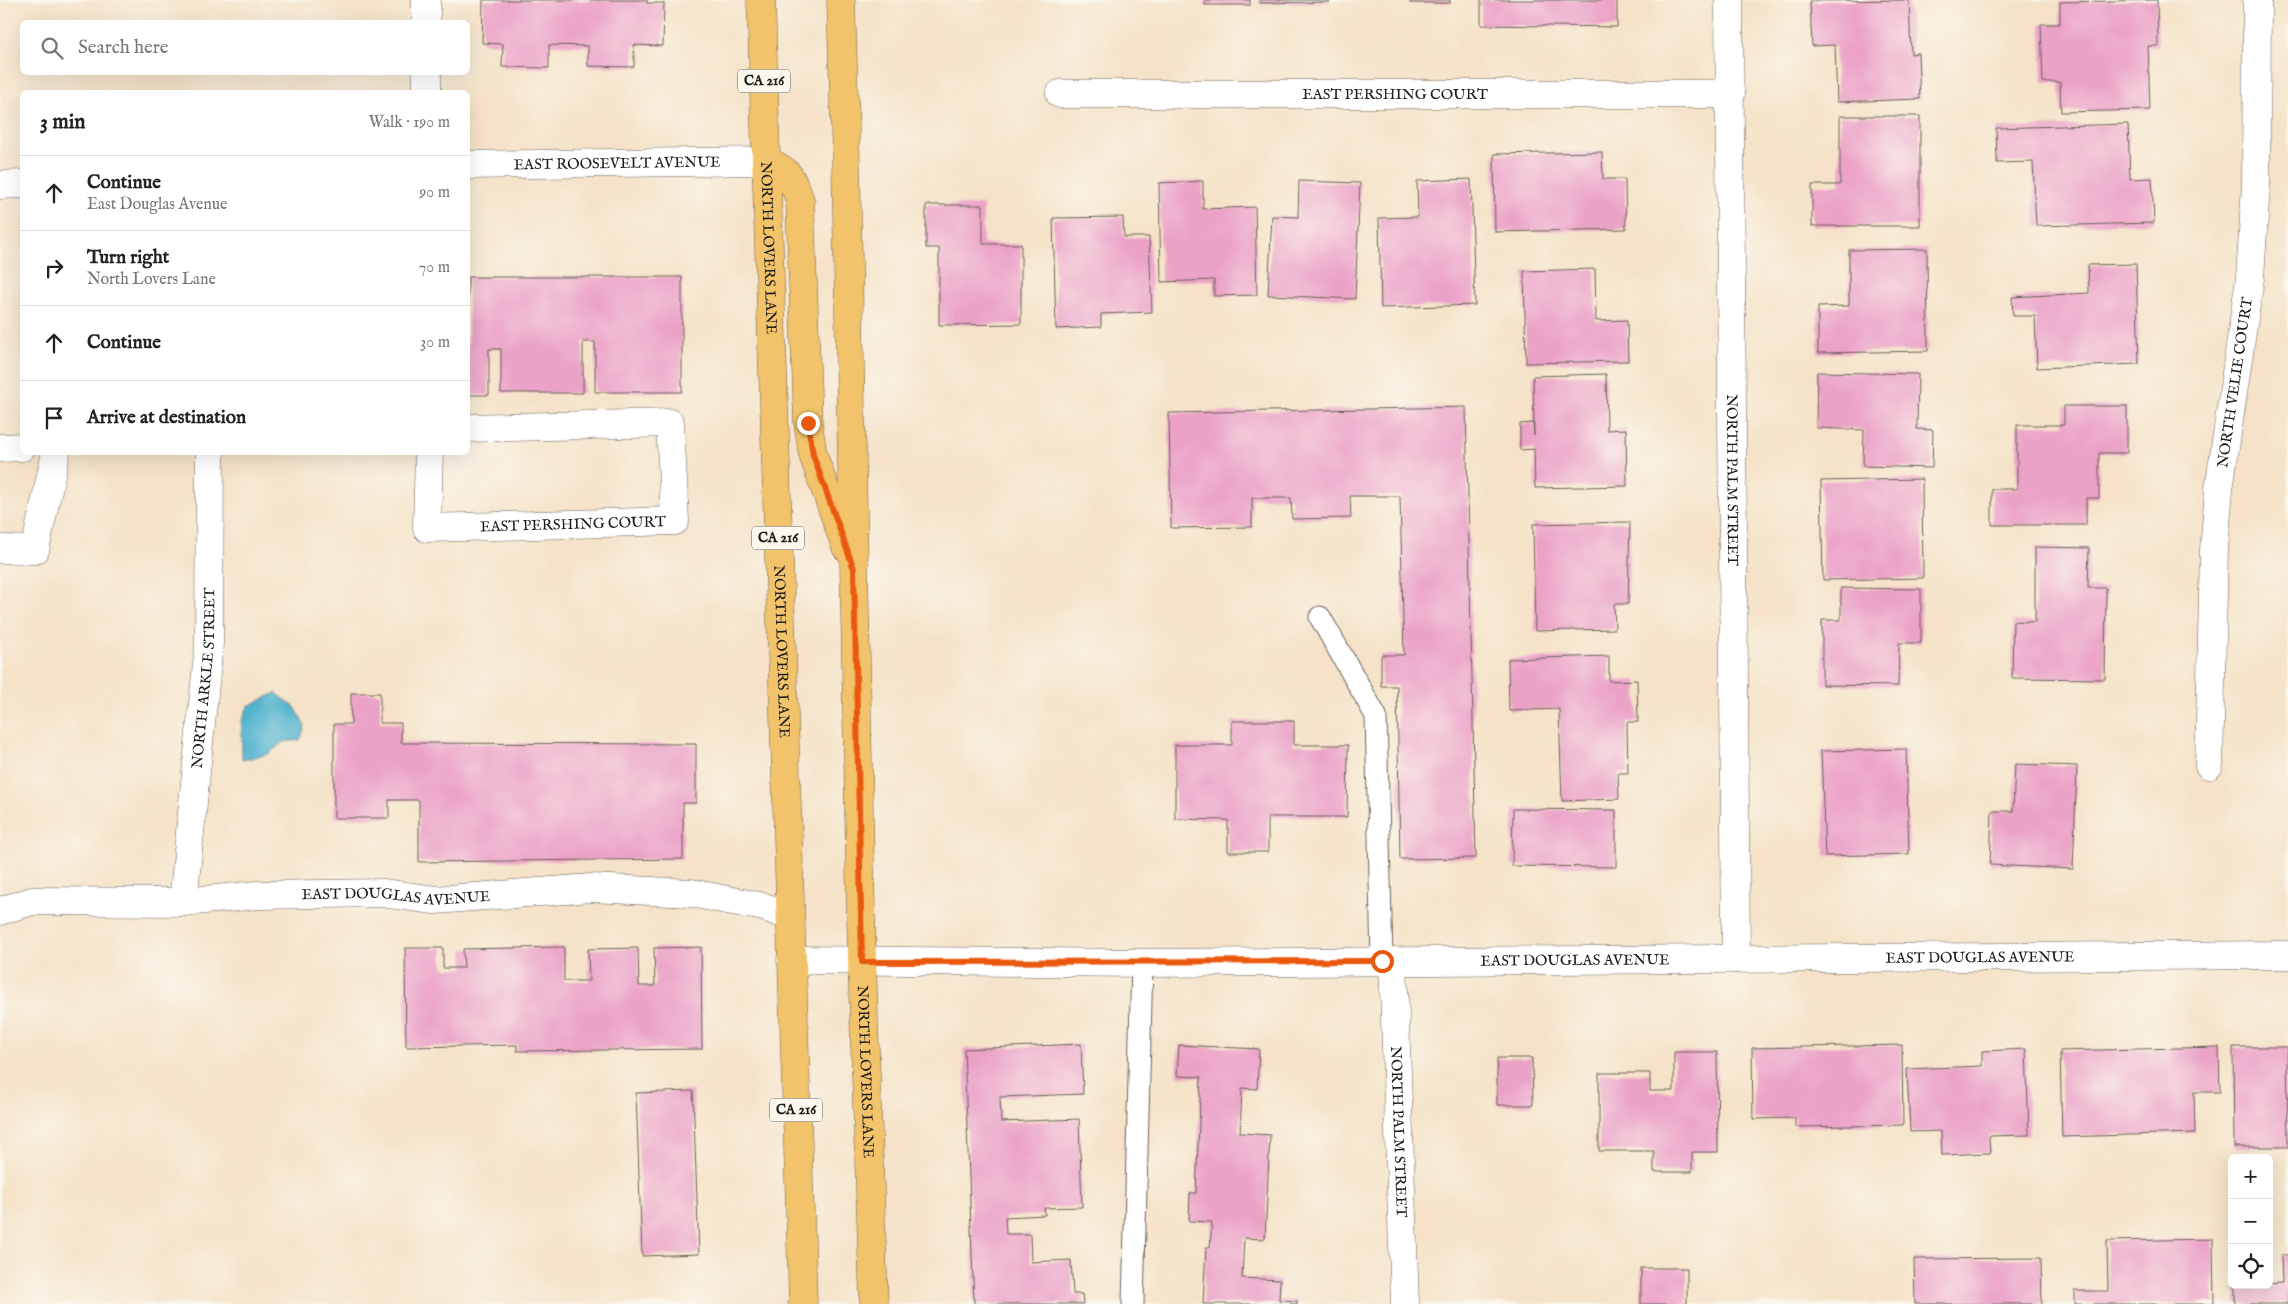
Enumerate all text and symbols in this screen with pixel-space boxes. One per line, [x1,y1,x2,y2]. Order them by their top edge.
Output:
search box [20,20,470,75]
icon: search [38,34,66,62]
text: Search here [78,36,169,60]
road number: CA 216 [738,70,790,92]
street label: EAST PERSHING COURT [1302,85,1488,104]
text: 3 min [40,109,85,136]
text: Walk · 190 m [369,113,450,133]
street label: EAST ROOSEVELT AVENUE [514,152,720,174]
street label: NORTH LOVERS LANE [757,161,781,335]
text: Continue [87,171,161,195]
icon: ahead [40,179,68,207]
text: 90 m [419,183,450,203]
text: East Douglas Avenue [87,195,227,215]
text: Turn right [87,246,169,270]
icon: right [40,254,68,282]
text: 70 m [419,258,450,278]
text: North Lovers Lane [87,270,216,290]
street label: NORTH VELIE COURT [2213,296,2257,469]
icon: ahead [40,329,68,357]
text: Continue [87,331,161,355]
text: 30 m [420,333,450,353]
street label: NORTH PALM STREET [1722,394,1743,566]
icon: arrive [40,404,68,432]
text: Arrive at destination [87,406,246,430]
route end [797,412,820,435]
street label: EAST PERSHING COURT [480,512,666,536]
road number: CA 216 [752,526,804,550]
street label: NORTH LOVERS LANE [770,565,794,738]
street label: NORTH ARKLE STREET [187,587,219,769]
street label: EAST DOUGLAS AVENUE [302,883,491,910]
street label: EAST DOUGLAS AVENUE [1885,947,2074,967]
route start [1371,950,1394,973]
street label: EAST DOUGLAS AVENUE [1480,950,1669,970]
street label: NORTH LOVERS LANE [853,985,878,1158]
street label: NORTH PALM STREET [1386,1046,1411,1218]
road number: CA 216 [770,1098,822,1122]
map controls [2228,1154,2273,1289]
button: + [2228,1154,2273,1199]
button: − [2228,1199,2273,1244]
button: locate [2228,1244,2273,1289]

